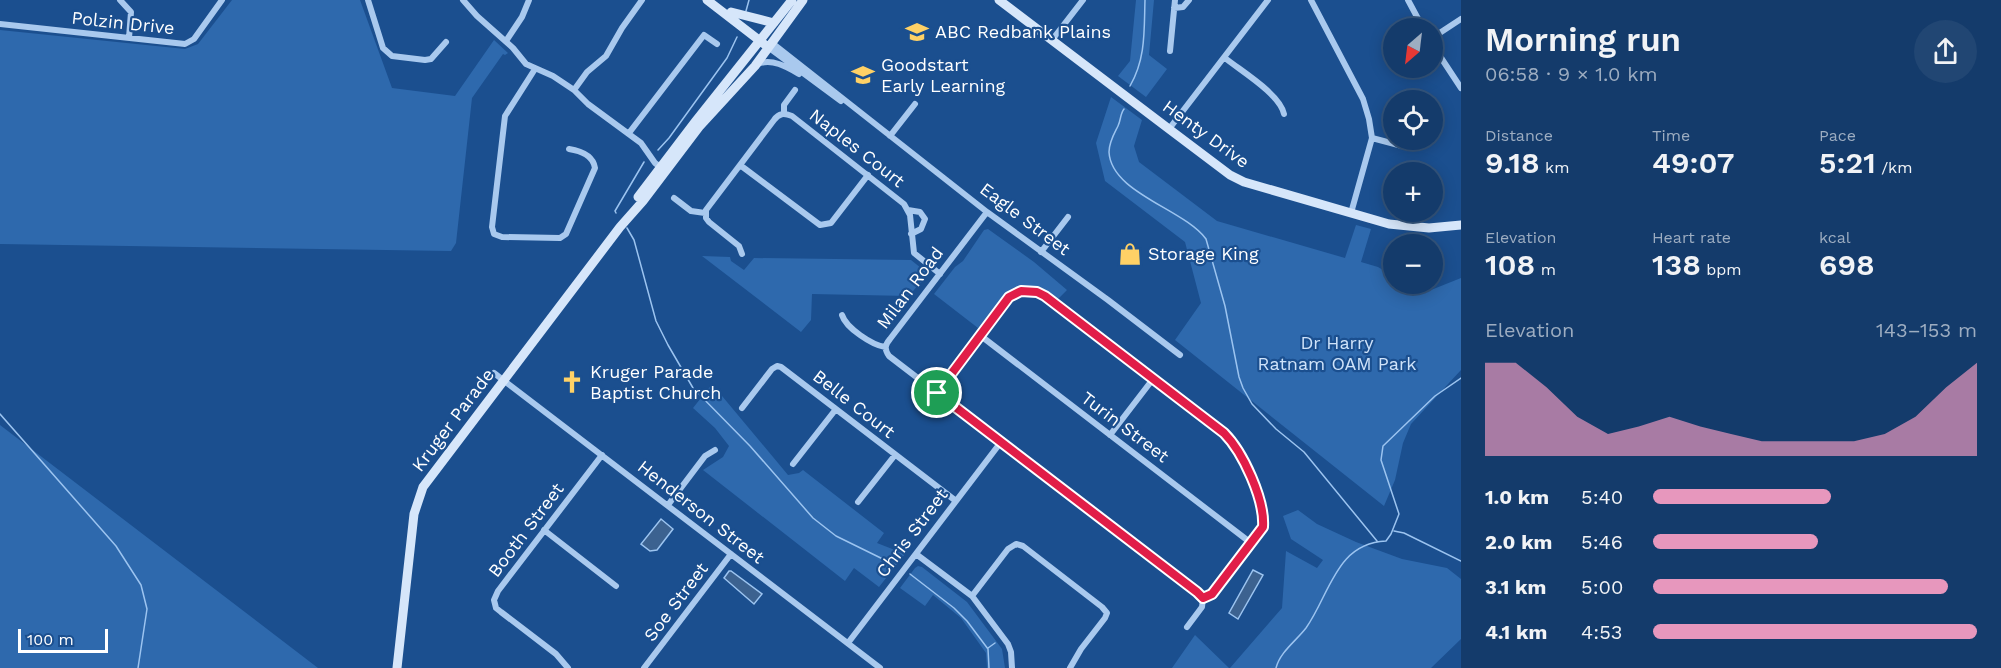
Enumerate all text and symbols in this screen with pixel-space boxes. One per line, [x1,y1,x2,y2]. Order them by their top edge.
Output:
street label: Polzin Drive [70,7,176,38]
north arrow [1383,18,1443,78]
map controls [1383,18,1443,294]
school or university icon: ABC Redbank Plains [904,19,930,45]
text: Morning run [1485,20,1681,59]
button: share [1914,20,1977,83]
place label: ABC Redbank Plains [935,21,1111,42]
place label: Goodstart Early Learning [881,54,1006,96]
school or university icon: Goodstart Early Learning [850,62,876,88]
text: 06:58 · 9 × 1.0 km [1485,62,1658,86]
button: locate [1383,90,1443,150]
street label: Henty Drive [1159,95,1254,172]
street label: Naples Court [806,104,909,191]
text: Distance [1485,126,1553,145]
text: Time [1652,126,1690,145]
text: Pace [1819,126,1856,145]
text: 9.18 [1485,145,1540,180]
text: 49:07 [1652,145,1735,180]
text: 5:21 [1819,145,1876,180]
text: km [1540,158,1569,177]
text: /km [1876,158,1912,177]
button: + [1383,162,1443,222]
street label: Eagle Street [976,178,1075,260]
text: Elevation [1485,228,1556,247]
text: Heart rate [1652,228,1731,247]
text: kcal [1819,228,1851,247]
button: − [1383,234,1443,294]
shop icon: Storage King [1117,241,1143,267]
street label: Milan Road [872,243,947,333]
place label: Storage King [1148,243,1259,264]
text: 108 [1485,247,1535,282]
text: 138 [1652,247,1701,282]
text: 698 [1819,247,1875,282]
text: m [1535,260,1556,279]
text: bpm [1701,260,1742,279]
text: Elevation [1485,318,1574,342]
text: 143–153 m [1876,318,1977,342]
park label: Dr Harry Ratnam OAM Park [1257,332,1417,374]
place label: Kruger Parade Baptist Church [590,361,721,403]
street label: Kruger Parade [407,364,498,475]
street label: Belle Court [809,365,900,442]
pin [911,367,962,418]
church icon: Kruger Parade Baptist Church [559,369,585,395]
icon: arrive [920,376,953,409]
street label: Turin Street [1077,387,1174,467]
street label: Henderson Street [634,456,769,568]
street label: Booth Street [483,478,568,581]
street label: Chris Street [871,484,952,581]
text: 1.0 km [1485,485,1549,509]
text: 5:40 [1581,485,1623,509]
text: 2.0 km [1485,530,1552,554]
text: 5:46 [1581,530,1623,554]
street label: Soe Street [639,558,712,645]
text: 3.1 km [1485,575,1546,599]
text: 5:00 [1581,575,1623,599]
text: 4.1 km [1485,620,1547,644]
text: 4:53 [1581,620,1622,644]
scale bar [18,626,108,654]
text: 100 m [27,630,74,649]

